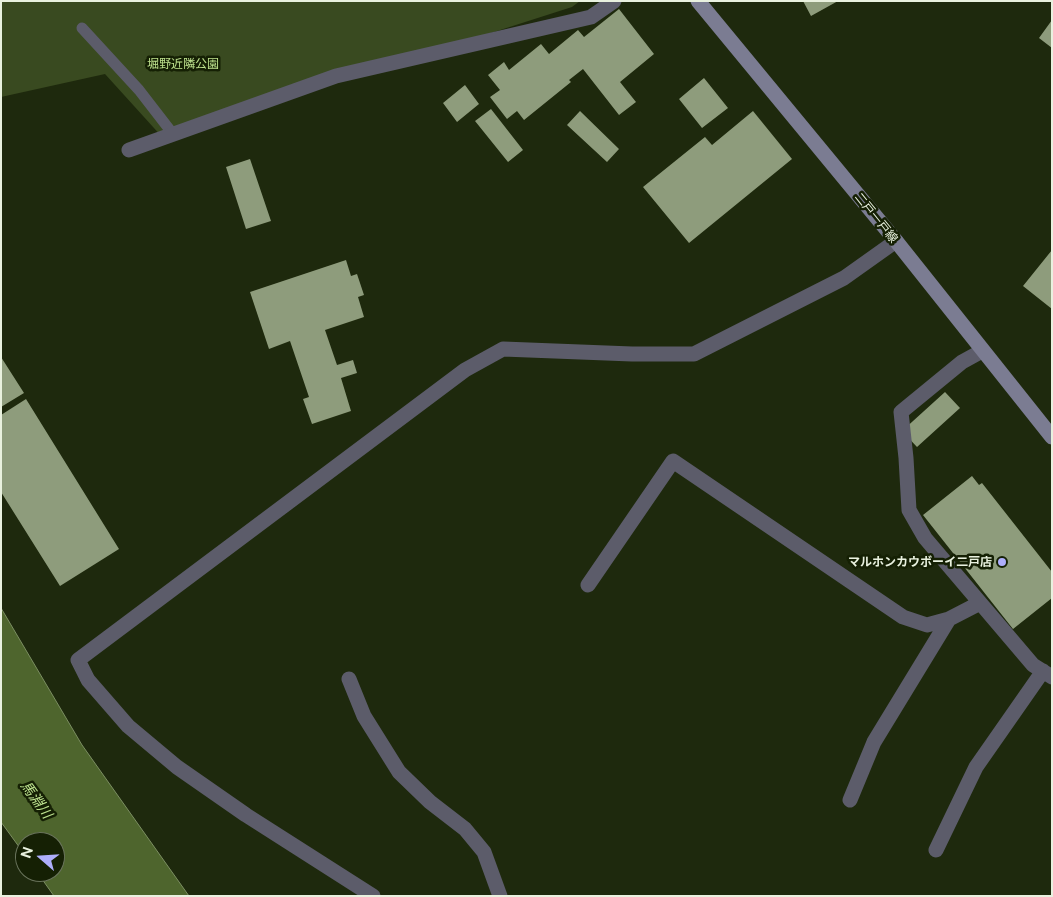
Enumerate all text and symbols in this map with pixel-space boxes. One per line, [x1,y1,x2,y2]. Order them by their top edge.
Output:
park label: 堀野近隣公園 [147,57,219,71]
street label: 二戸一戸線 [852,190,900,246]
place label: マルホンカウボーイ二戸店 [848,555,992,569]
marker: マルホンカウボーイ二戸店 [996,556,1008,568]
water label: 馬淵川 [17,778,55,822]
north arrow [15,832,65,882]
text: N [17,845,36,860]

